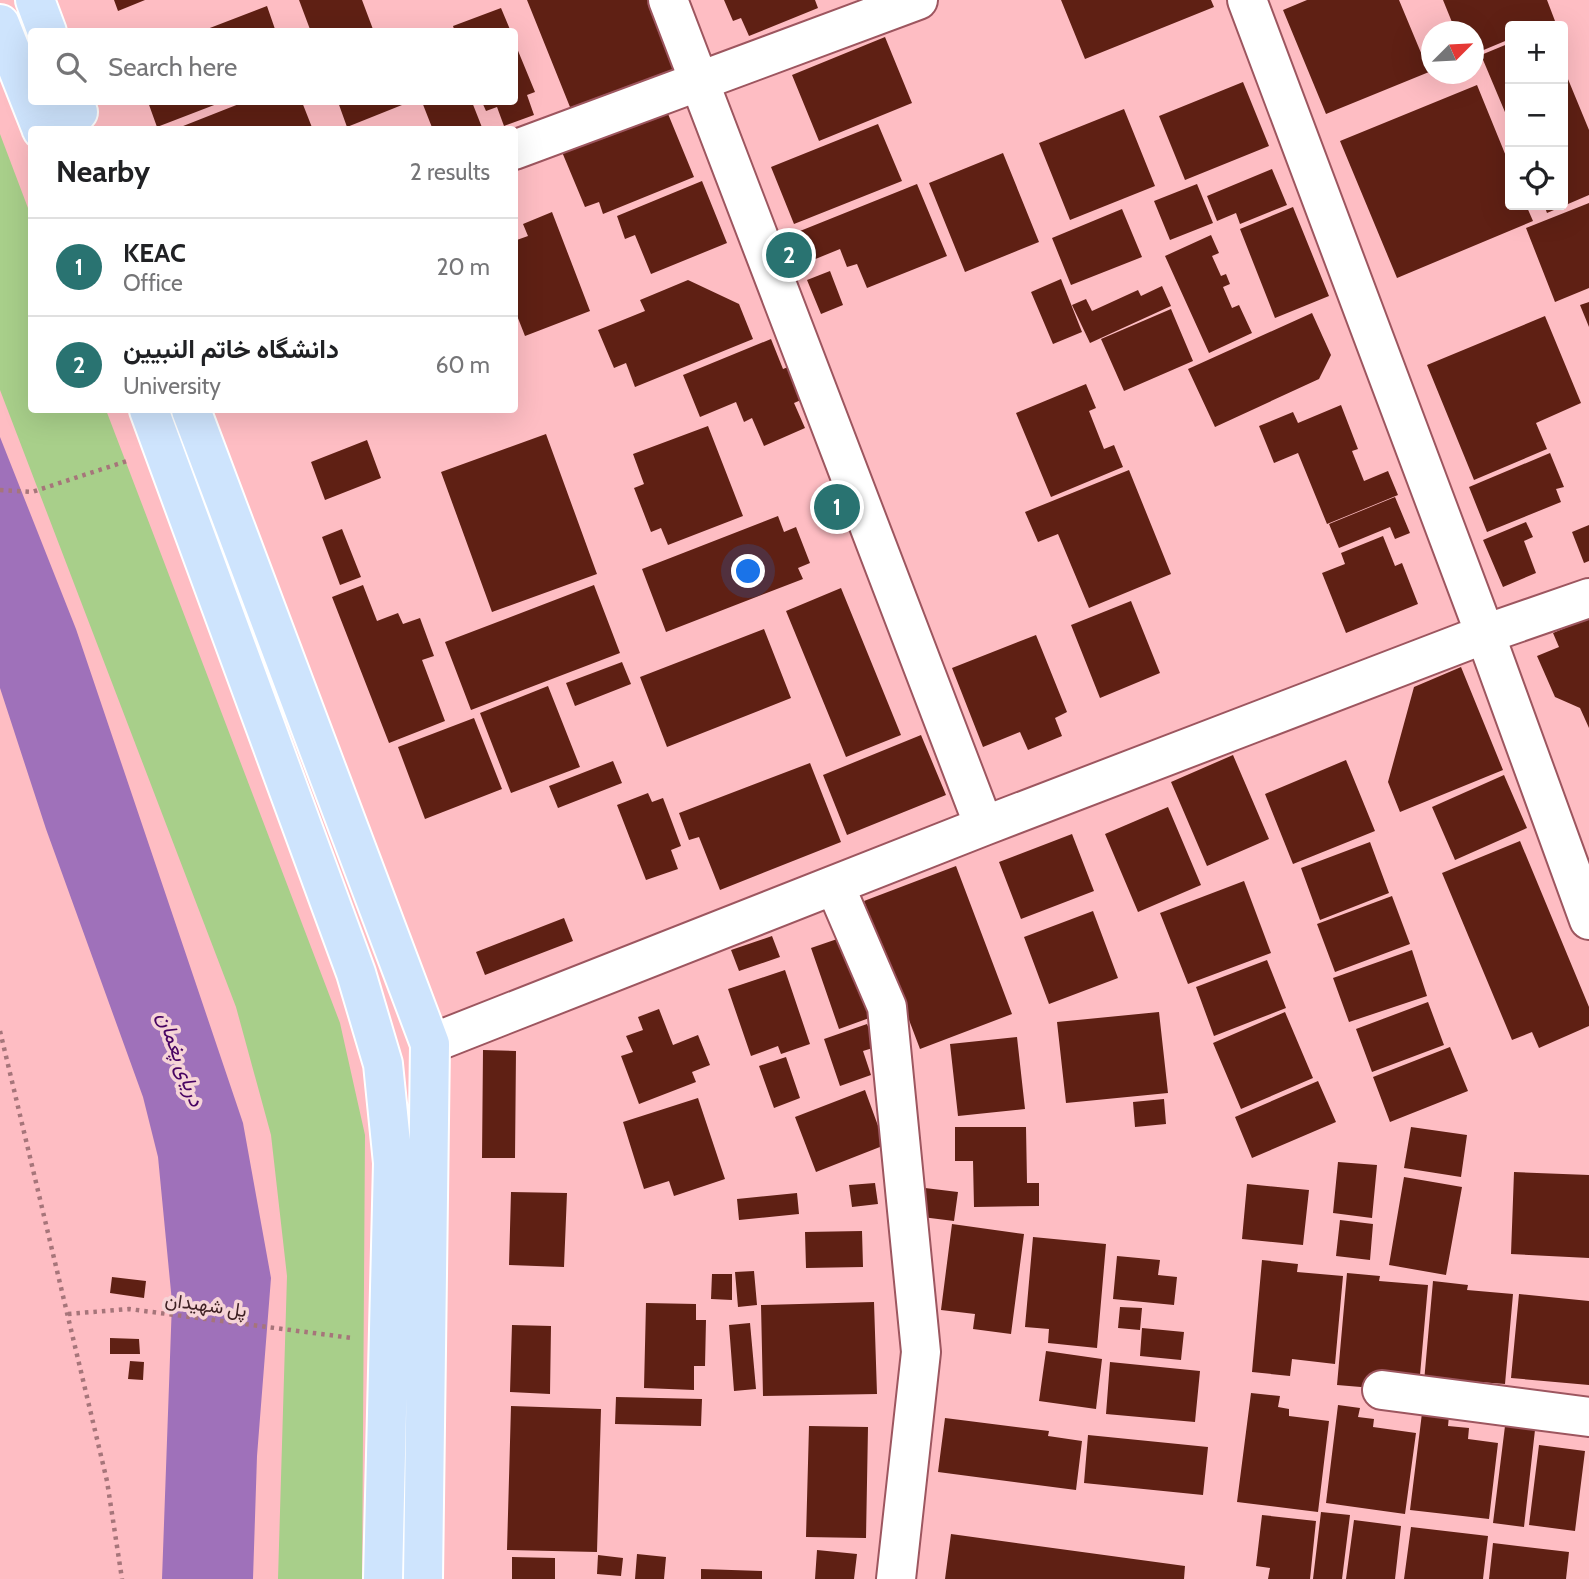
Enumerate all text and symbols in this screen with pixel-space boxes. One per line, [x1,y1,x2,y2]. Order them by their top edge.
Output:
north arrow [1421,21,1484,84]
map controls [1505,21,1568,210]
button: + [1505,21,1568,84]
search box [28,28,518,105]
icon: search [52,48,90,86]
text: Search here [108,51,237,83]
button: − [1505,84,1568,147]
button: locate [1505,147,1568,210]
text: Nearby [56,153,150,190]
text: 2 results [410,158,490,186]
pin: 2 [766,229,812,281]
text: KEAC [123,237,186,269]
text: 1 [75,253,83,281]
text: 20 m [437,253,490,281]
text: Office [123,269,183,297]
text: دانشگاه خاتم النبیین [123,333,339,365]
text: 2 [73,351,85,379]
text: 60 m [436,351,490,379]
text: University [123,372,221,400]
pin: 1 [814,481,860,533]
your location [731,554,765,588]
water label: دریای پغمان [151,1008,210,1111]
street label: پل شهیدان [163,1288,248,1324]

